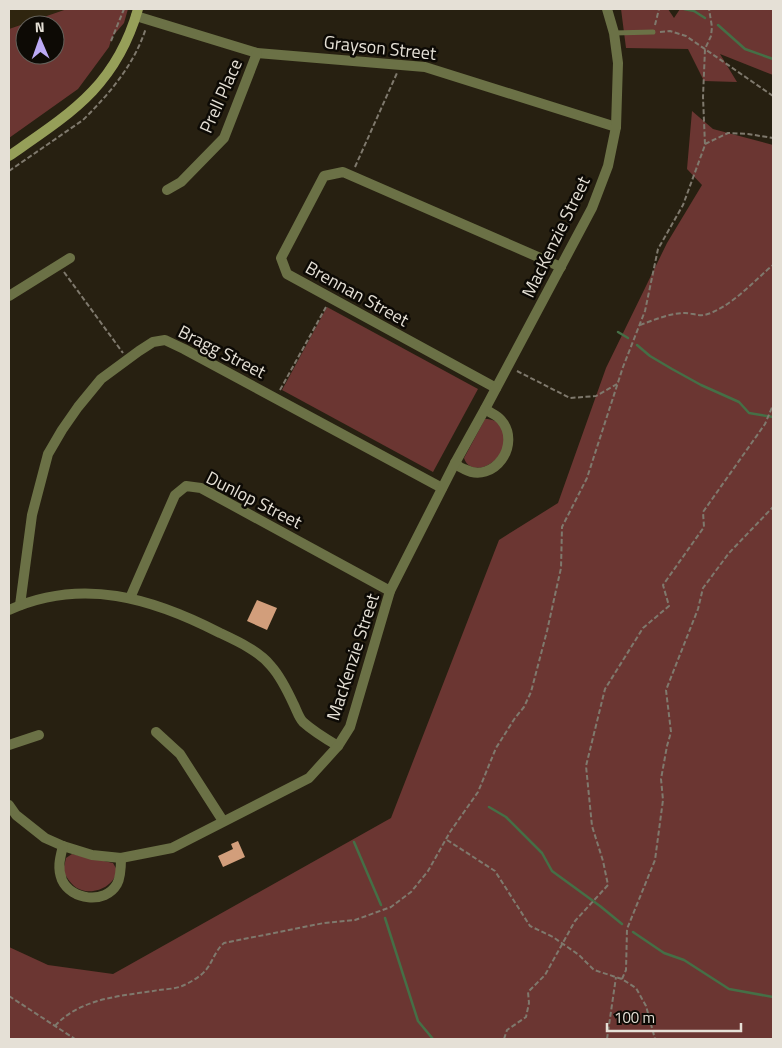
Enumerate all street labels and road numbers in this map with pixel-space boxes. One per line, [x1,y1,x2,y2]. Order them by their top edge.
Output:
street label: Grayson Street [323,28,438,67]
street label: Prell Place [192,54,249,137]
street label: MacKenzie Street [514,171,597,302]
street label: Brennan Street [301,254,415,333]
street label: Bragg Street [174,318,271,386]
street label: Dunlop Street [202,464,307,536]
street label: MacKenzie Street [319,589,386,724]

